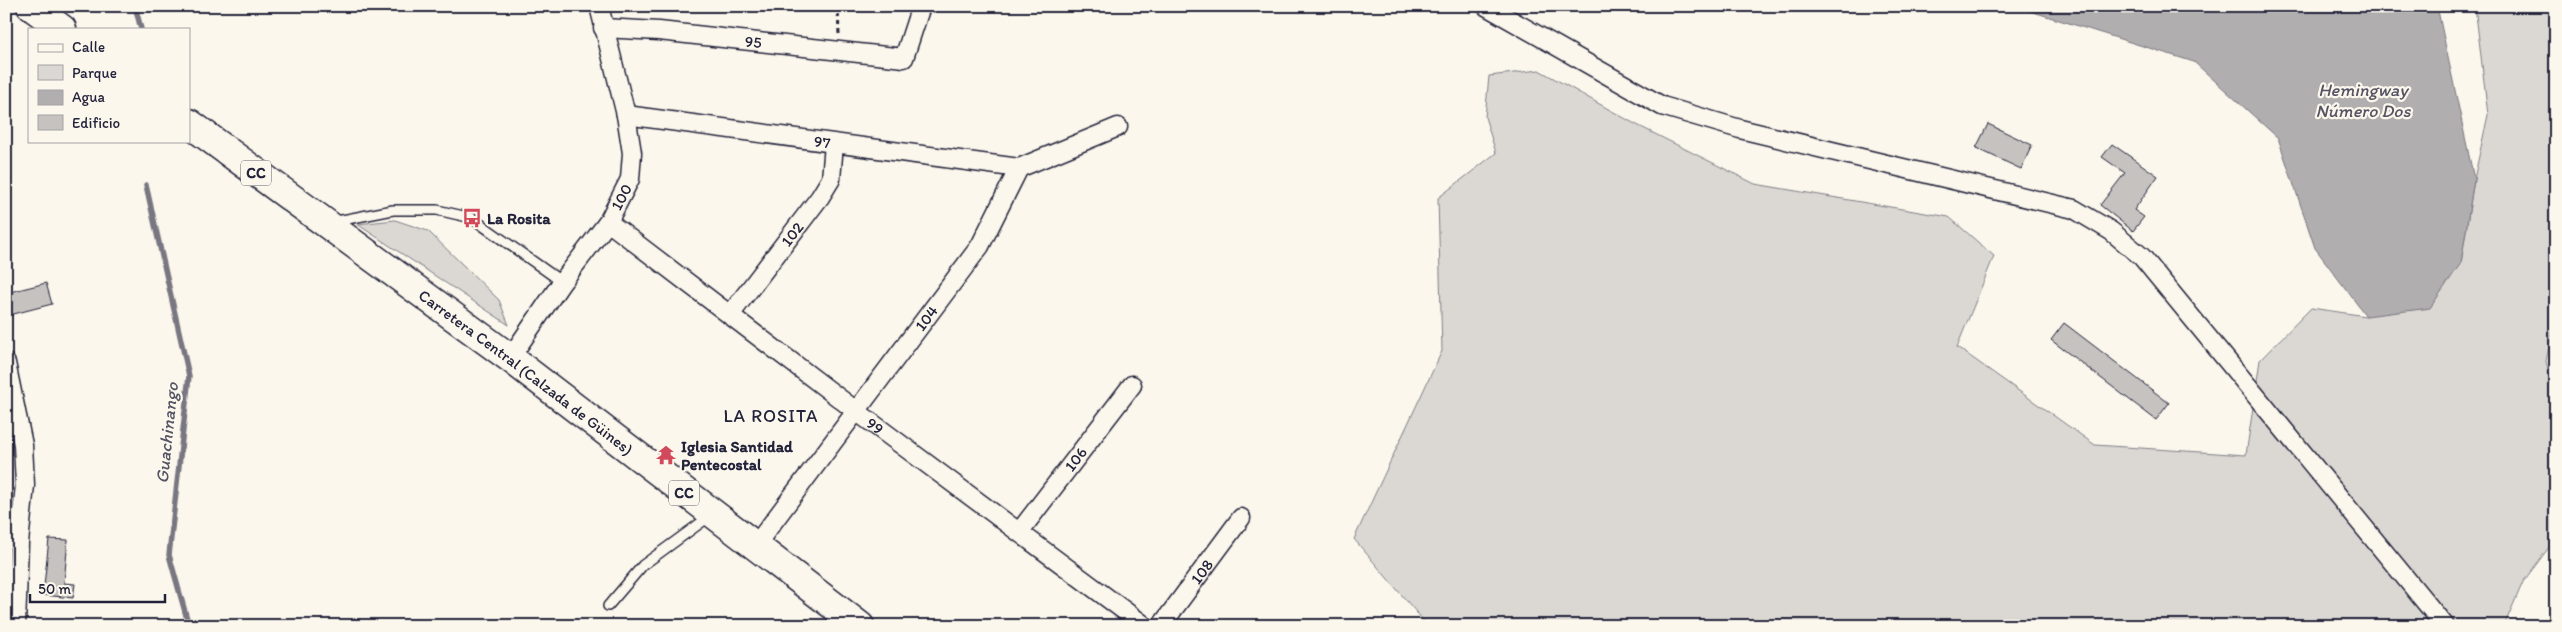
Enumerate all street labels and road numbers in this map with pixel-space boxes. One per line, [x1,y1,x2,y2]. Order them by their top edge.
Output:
street label: 95 [744,32,763,52]
street label: 97 [813,131,832,152]
road number: CC [241,160,271,186]
street label: 100 [607,181,636,213]
street label: 102 [777,218,808,250]
street label: Carretera Central (Calzada de Güines) [415,285,637,459]
street label: 104 [911,302,942,335]
street label: 99 [863,413,888,438]
street label: 106 [1060,443,1091,475]
road number: CC [669,480,699,506]
street label: 108 [1186,555,1217,588]

